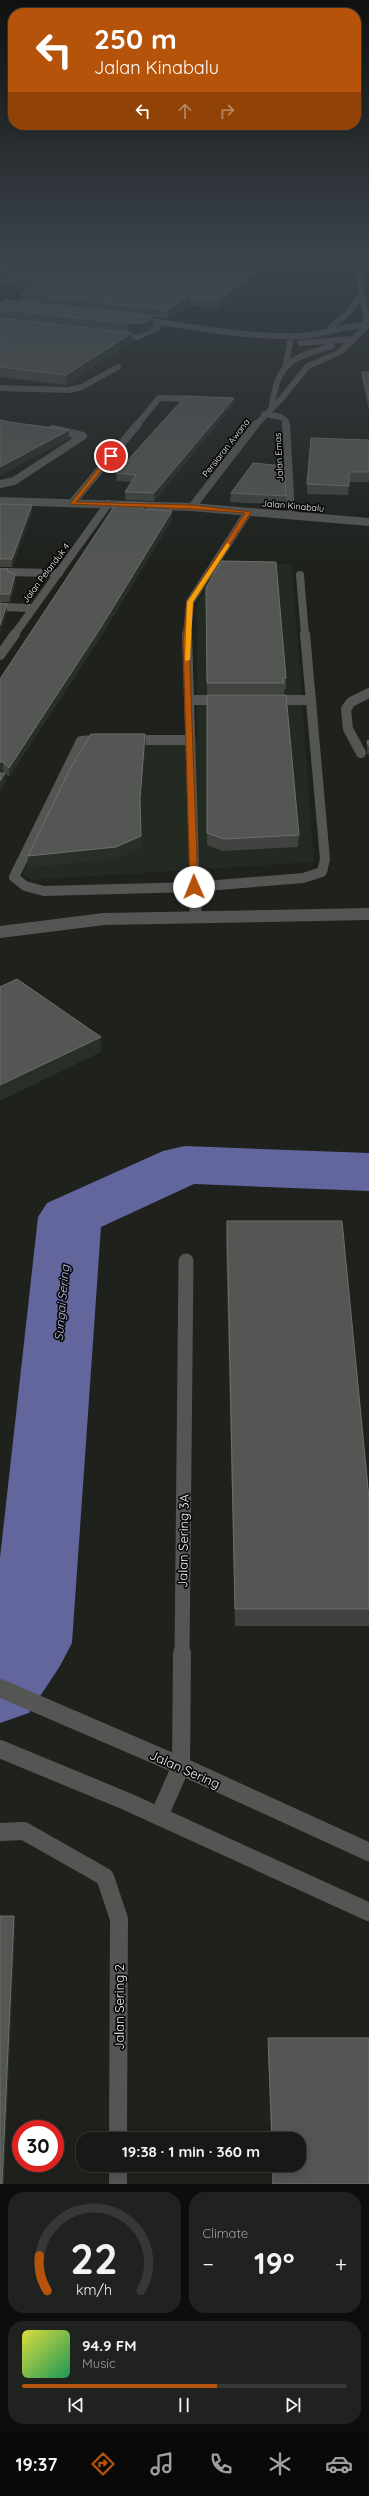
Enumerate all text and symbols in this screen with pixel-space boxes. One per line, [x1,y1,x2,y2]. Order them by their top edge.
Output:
text: 250 m [94,21,177,56]
icon: left [28,24,80,76]
text: Jalan Kinabalu [94,56,219,79]
icon: left [132,100,154,122]
icon: ahead [174,100,196,122]
icon: right [216,100,238,122]
street label: Persiaran Awana [200,417,252,479]
street label: Jalan Emas [272,432,285,482]
pin [94,439,128,473]
icon: arrive [100,445,122,467]
street label: Jalan Kinabalu [261,497,325,514]
street label: Jalan Pelanduk 4 [20,541,72,605]
position arrow [173,866,215,908]
water label: Sungai Sering [51,1263,72,1342]
street label: Jalan Sering 3A [174,1493,192,1588]
street label: Jalan Sering [147,1746,223,1792]
street label: Jalan Sering 2 [111,1964,127,2050]
speed limit sign: 30 [12,2120,64,2172]
text: 19:38 · 1 min · 360 m [122,2142,260,2161]
text: Climate [203,2225,248,2241]
text: 22 [71,2231,118,2283]
text: 19° [254,2244,295,2282]
text: − [203,2250,214,2278]
text: + [335,2250,347,2278]
text: km/h [76,2280,112,2298]
text: 94.9 FM [82,2336,137,2355]
text: Music [82,2355,116,2371]
icon: previous [65,2394,87,2416]
icon: pause [173,2394,195,2416]
icon: next [282,2394,304,2416]
icon: directions [89,2450,117,2478]
icon: music [148,2450,176,2478]
icon: phone [207,2450,235,2478]
icon: climate [266,2450,294,2478]
icon: car [325,2450,353,2478]
text: 19:37 [16,2453,57,2476]

